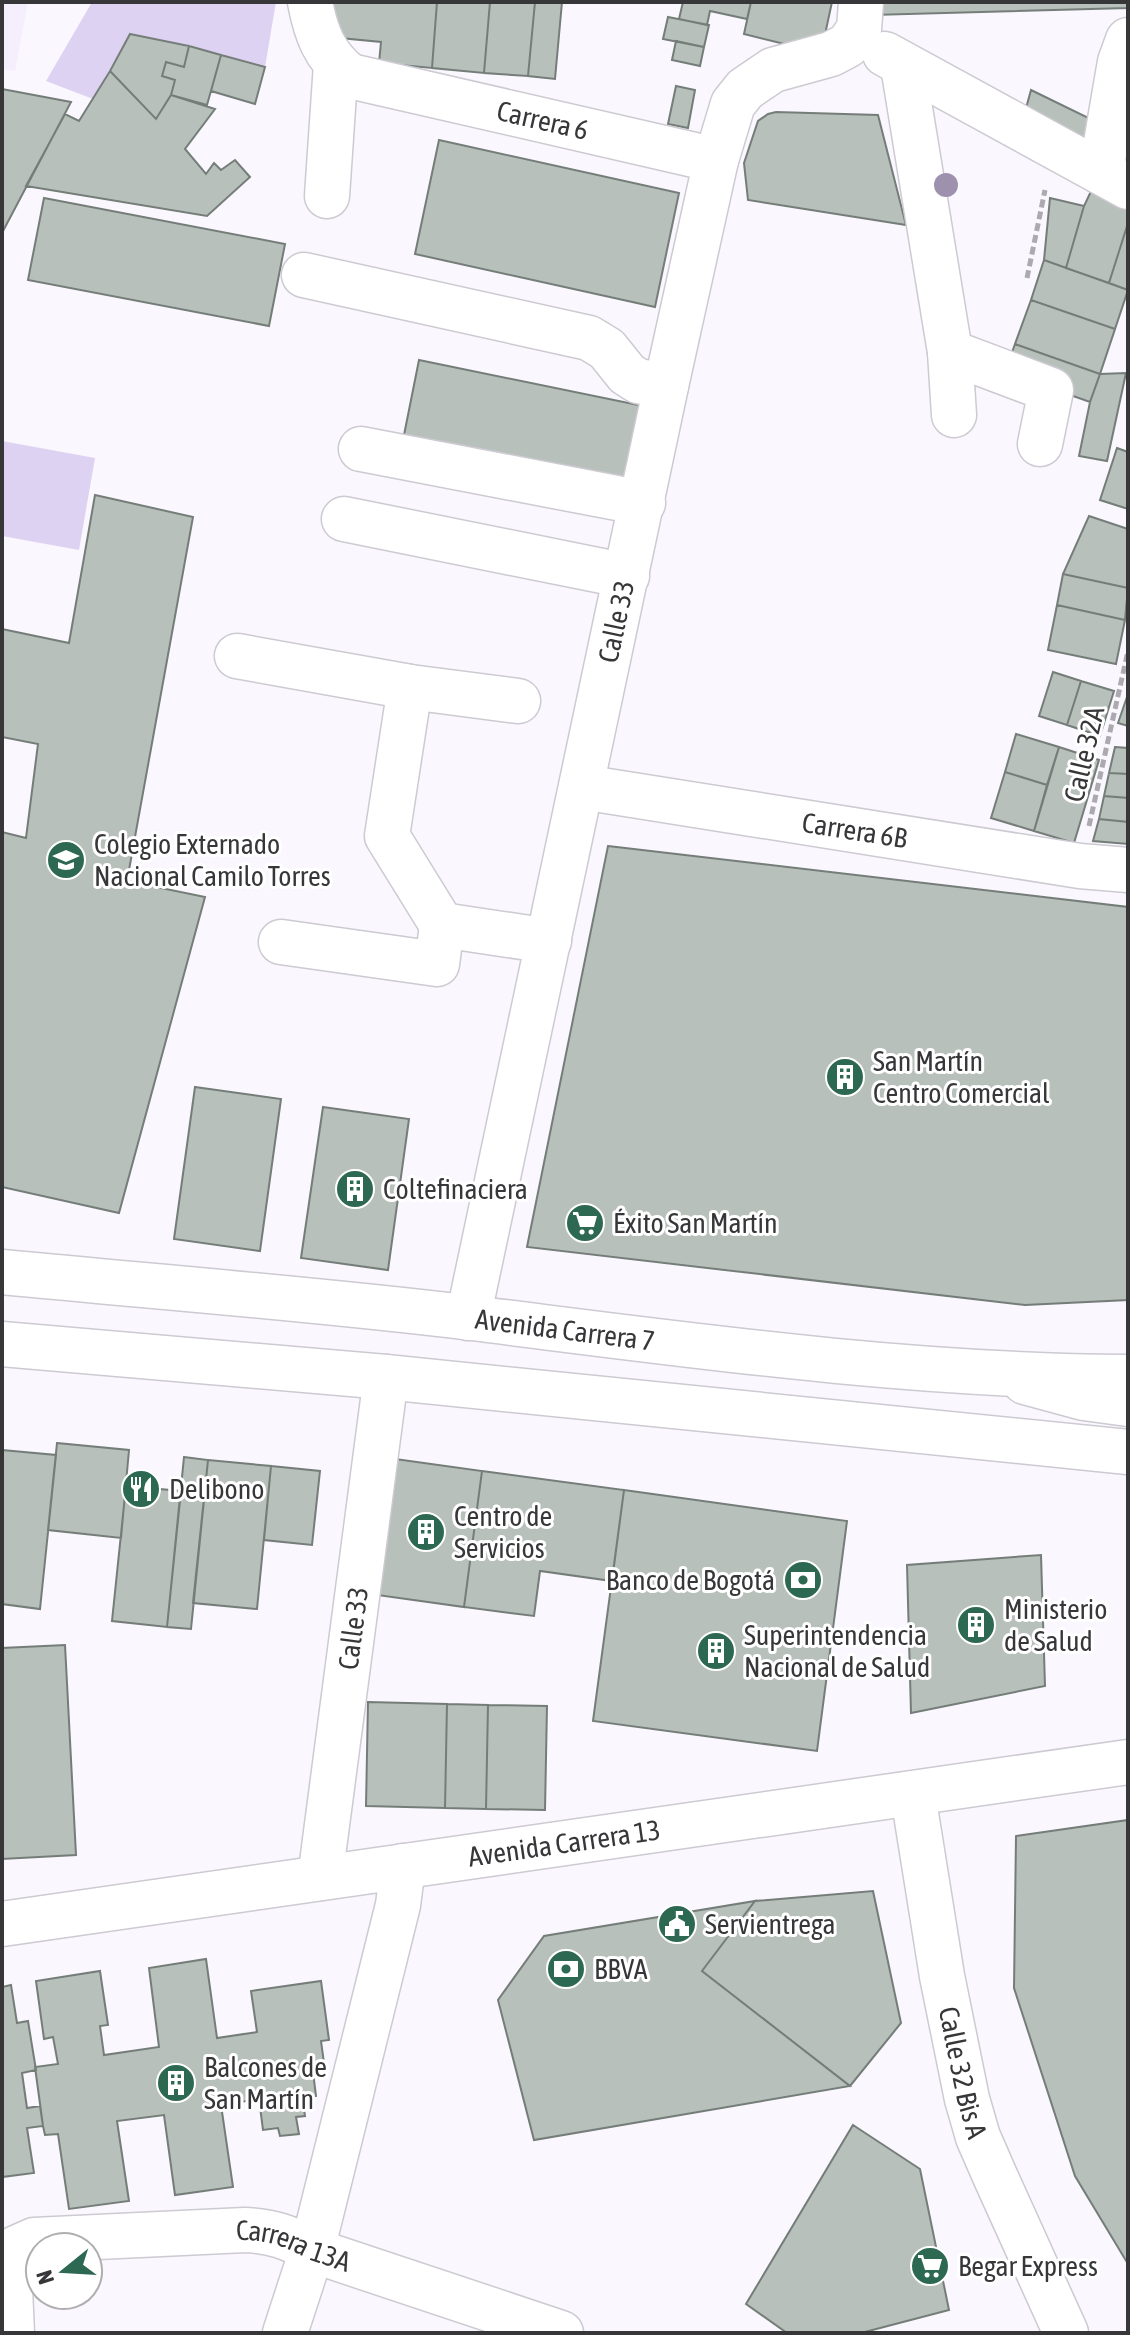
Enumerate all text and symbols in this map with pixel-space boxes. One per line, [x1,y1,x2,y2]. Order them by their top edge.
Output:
street label: Carrera 6 [494,94,591,146]
street label: Calle 33 [592,578,640,666]
street label: Calle 32A [1058,703,1111,805]
street label: Carrera 6B [800,806,909,854]
place label: Colegio Externado Nacional Camilo Torres [94,828,331,892]
school or university icon: Colegio Externado Nacional Camilo Torres [45,839,87,881]
place label: San Martín Centro Comercial [873,1045,1050,1109]
building icon: San Martín Centro Comercial [824,1056,866,1098]
building icon: Coltefinaciera [334,1168,376,1210]
place label: Coltefinaciera [383,1173,528,1205]
supermarket icon: Éxito San Martín [564,1202,606,1244]
place label: Éxito San Martín [613,1207,778,1239]
street label: Avenida Carrera 7 [473,1303,657,1357]
restaurant icon: Delibono [120,1468,162,1510]
place label: Delibono [169,1473,264,1505]
place label: Centro de Servicios [454,1500,552,1564]
building icon: Centro de Servicios [405,1511,447,1553]
bank icon: Banco de Bogotá [782,1559,824,1601]
place label: Banco de Bogotá [606,1564,775,1596]
street label: Calle 33 [332,1585,374,1671]
place label: Ministerio de Salud [1004,1593,1107,1657]
building icon: Ministerio de Salud [955,1604,997,1646]
place label: Superintendencia Nacional de Salud [744,1619,930,1683]
building icon: Superintendencia Nacional de Salud [695,1630,737,1672]
street label: Avenida Carrera 13 [466,1813,662,1873]
public building icon: Servientrega [656,1903,698,1945]
place label: Servientrega [705,1908,836,1940]
bank icon: BBVA [545,1948,587,1990]
place label: BBVA [594,1953,648,1985]
street label: Calle 32 Bis A [933,2004,994,2142]
place label: Balcones de San Martín [204,2051,327,2115]
building icon: Balcones de San Martín [155,2062,197,2104]
street label: Carrera 13A [235,2214,355,2278]
north arrow [24,2231,104,2311]
supermarket icon: Begar Express [909,2245,951,2287]
place label: Begar Express [958,2250,1098,2282]
text: N [31,2267,59,2287]

